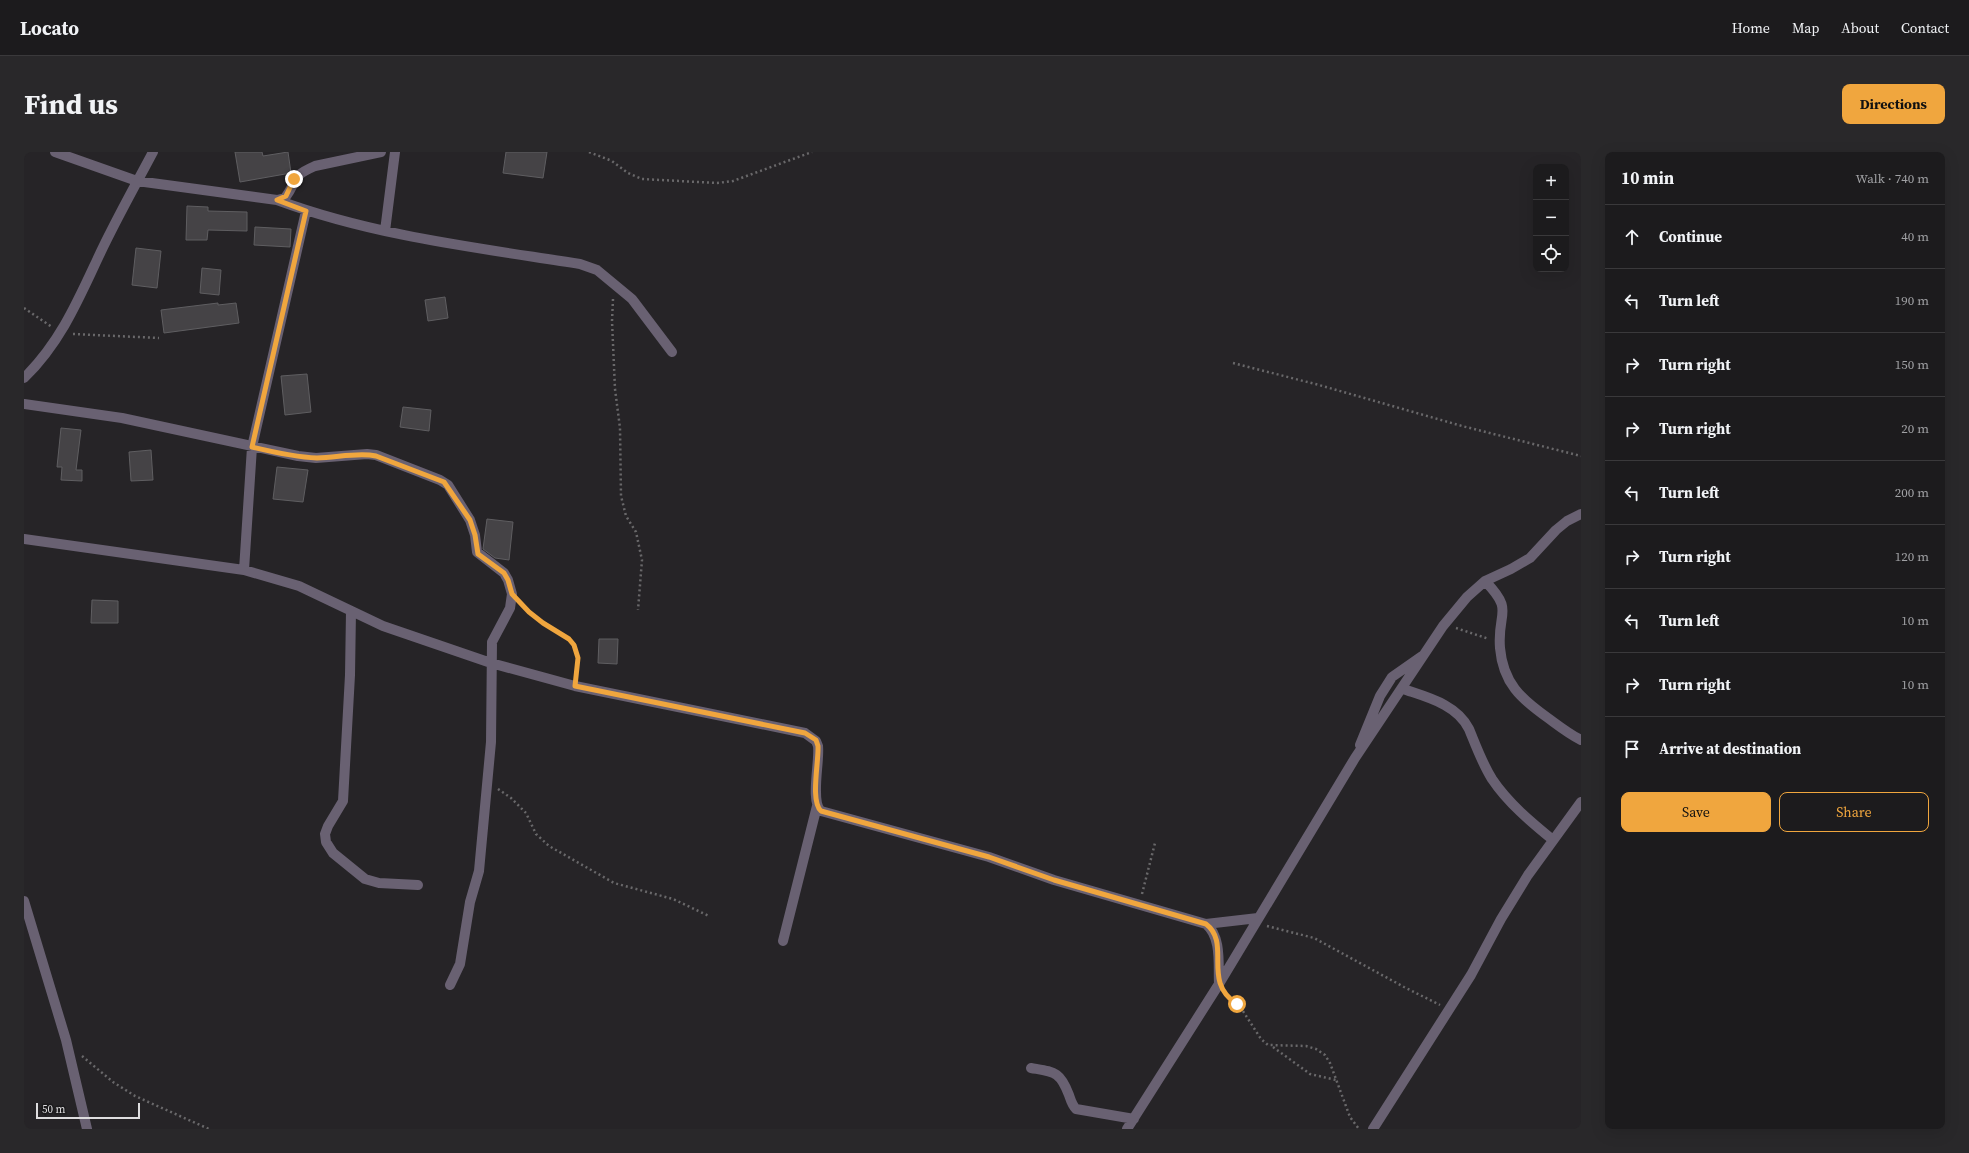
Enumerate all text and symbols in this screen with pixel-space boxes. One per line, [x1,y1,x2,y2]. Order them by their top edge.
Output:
text: Locato [20,15,79,41]
text: Home [1732,18,1770,38]
text: Map [1792,18,1819,38]
text: About [1841,18,1879,38]
text: Contact [1901,18,1949,38]
button: Directions [1842,84,1945,124]
text: Find us [24,85,118,123]
map controls [1533,164,1569,272]
button: + [1533,164,1569,200]
text: 10 min [1621,166,1674,190]
route end [285,170,303,188]
text: Walk · 740 m [1856,170,1929,187]
button: − [1533,200,1569,236]
icon: ahead [1621,226,1643,248]
text: Continue [1659,226,1722,247]
text: 40 m [1901,228,1929,245]
button: locate [1533,236,1569,272]
icon: left [1621,290,1643,312]
text: Turn left [1659,290,1719,311]
text: 190 m [1895,292,1929,309]
icon: right [1621,354,1643,376]
text: Turn right [1659,354,1731,375]
text: 150 m [1895,356,1929,373]
icon: right [1621,418,1643,440]
text: Turn right [1659,418,1731,439]
text: 20 m [1901,420,1929,437]
icon: left [1621,482,1643,504]
text: Turn left [1659,482,1719,503]
text: 200 m [1895,484,1929,501]
icon: right [1621,546,1643,568]
text: Turn right [1659,546,1731,567]
text: 120 m [1895,548,1929,565]
icon: left [1621,610,1643,632]
text: Turn left [1659,610,1719,631]
text: 10 m [1901,612,1929,629]
icon: right [1621,674,1643,696]
text: Turn right [1659,674,1731,695]
text: 10 m [1901,676,1929,693]
icon: arrive [1621,738,1643,760]
text: Arrive at destination [1659,738,1801,759]
button: Save [1621,792,1771,832]
button: Share [1779,792,1929,832]
route start [1228,995,1246,1013]
scale bar [36,1101,140,1120]
text: 50 m [42,1102,65,1117]

